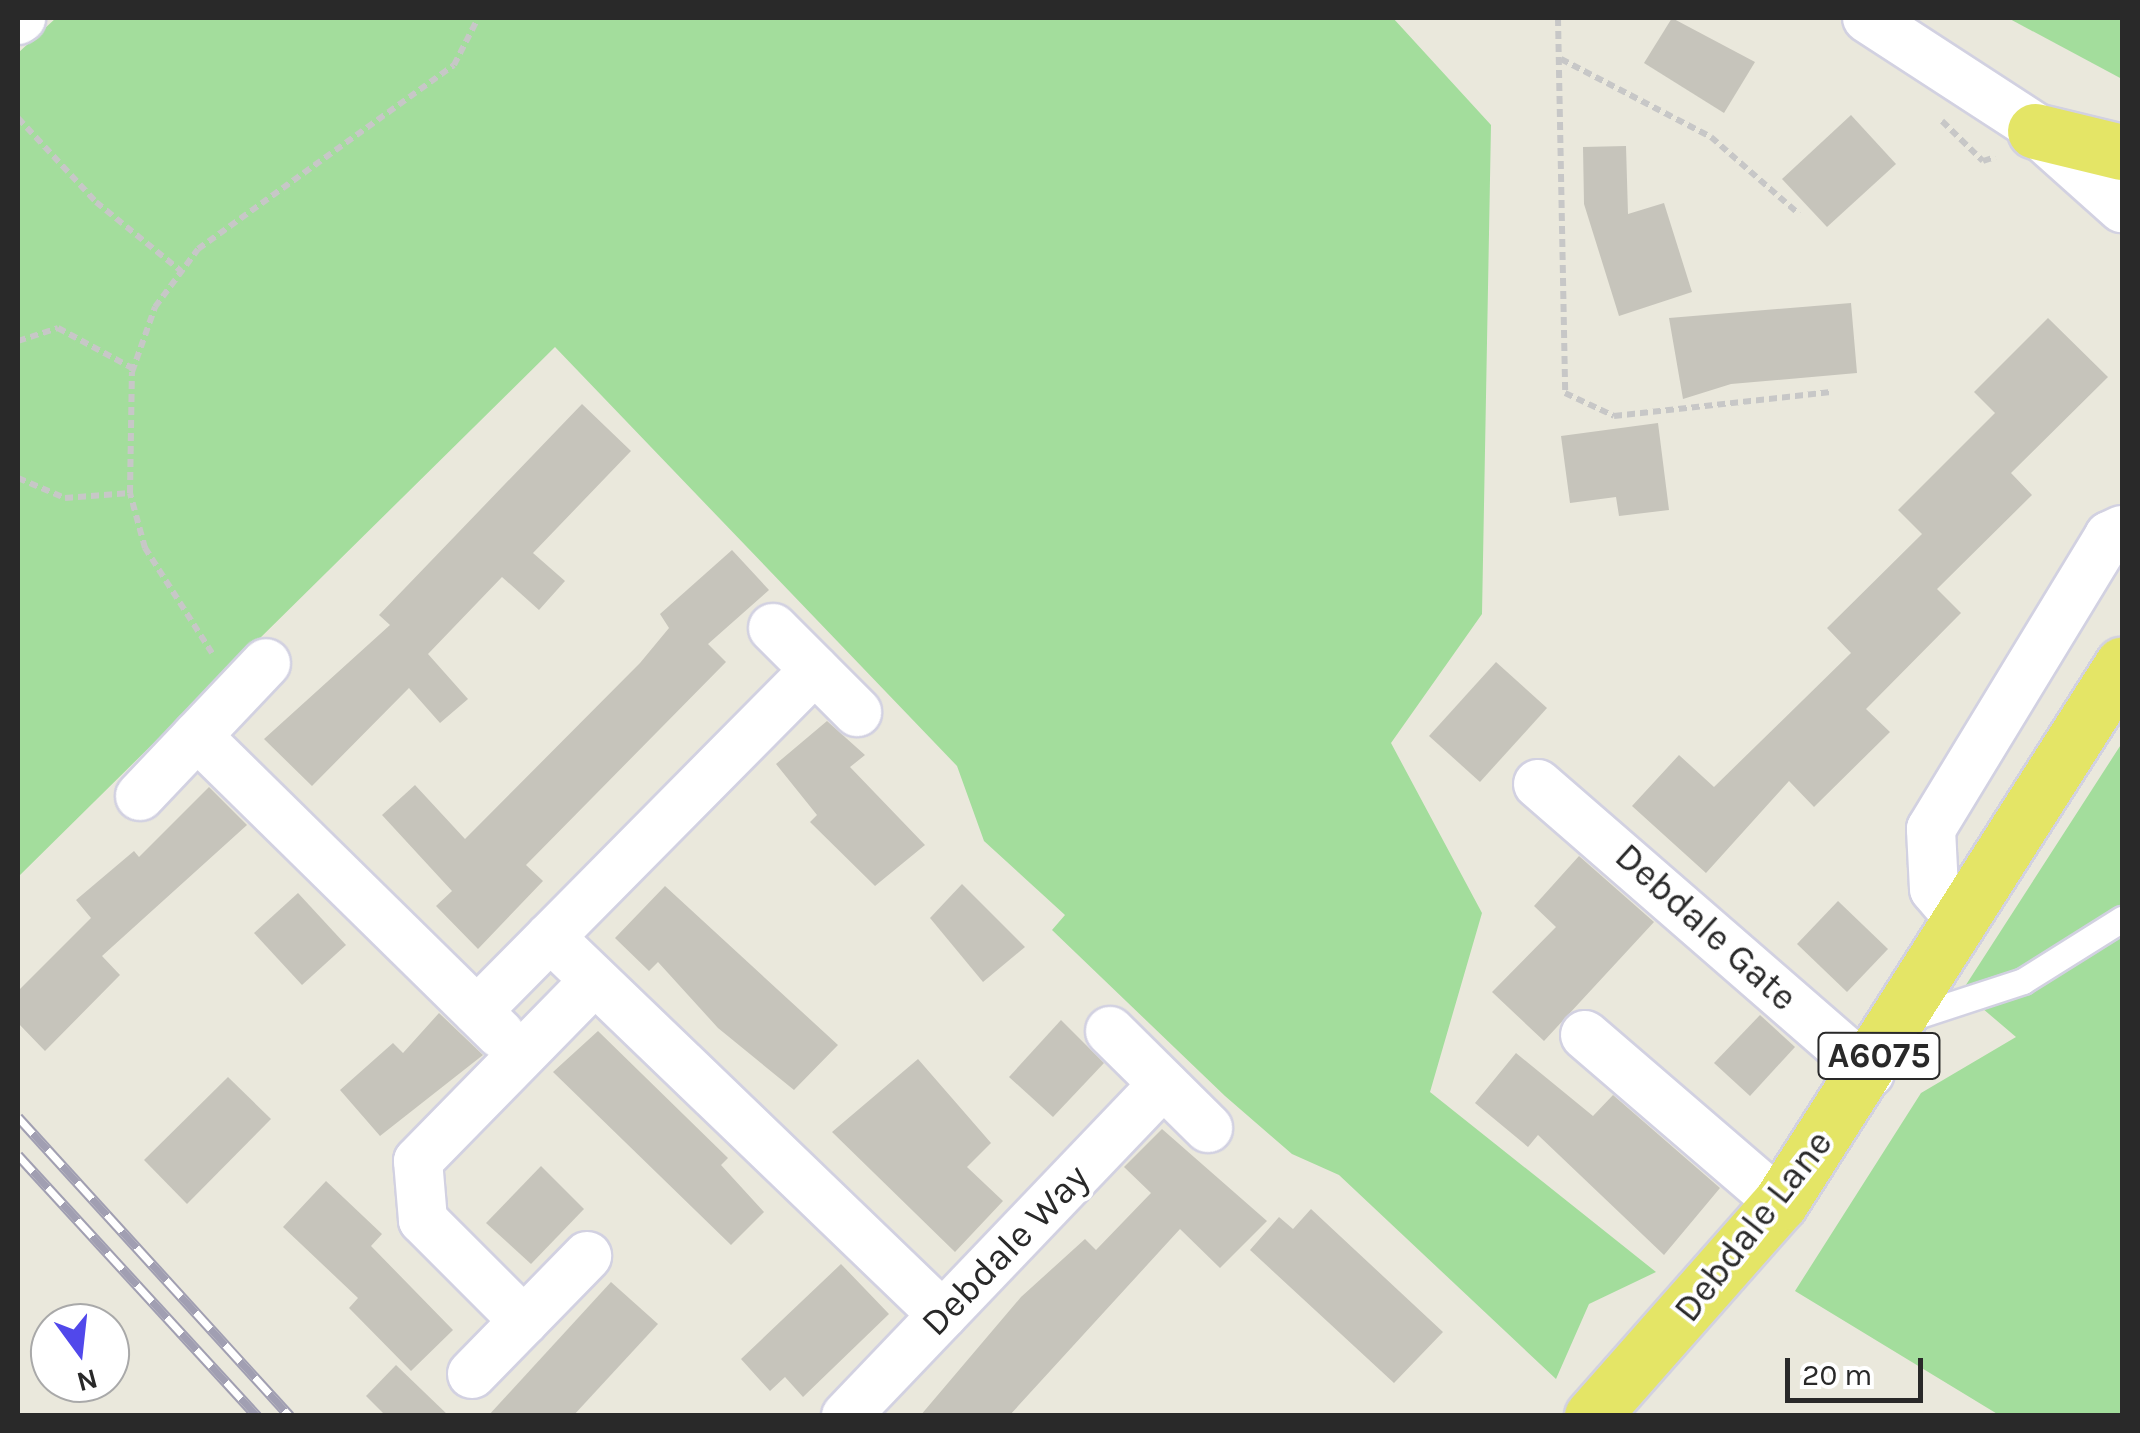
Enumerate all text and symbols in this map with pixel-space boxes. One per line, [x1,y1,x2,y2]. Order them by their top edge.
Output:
street label: Debdale Gate [1606,833,1806,1021]
road number: A6075 [1816,1026,1942,1086]
street label: Debdale Lane [1664,1121,1842,1331]
street label: Debdale Way [912,1155,1098,1345]
north arrow [30,1303,130,1403]
scale bar [1790,1338,1928,1400]
text: 20 m [1802,1357,1872,1393]
text: N [73,1362,101,1399]

